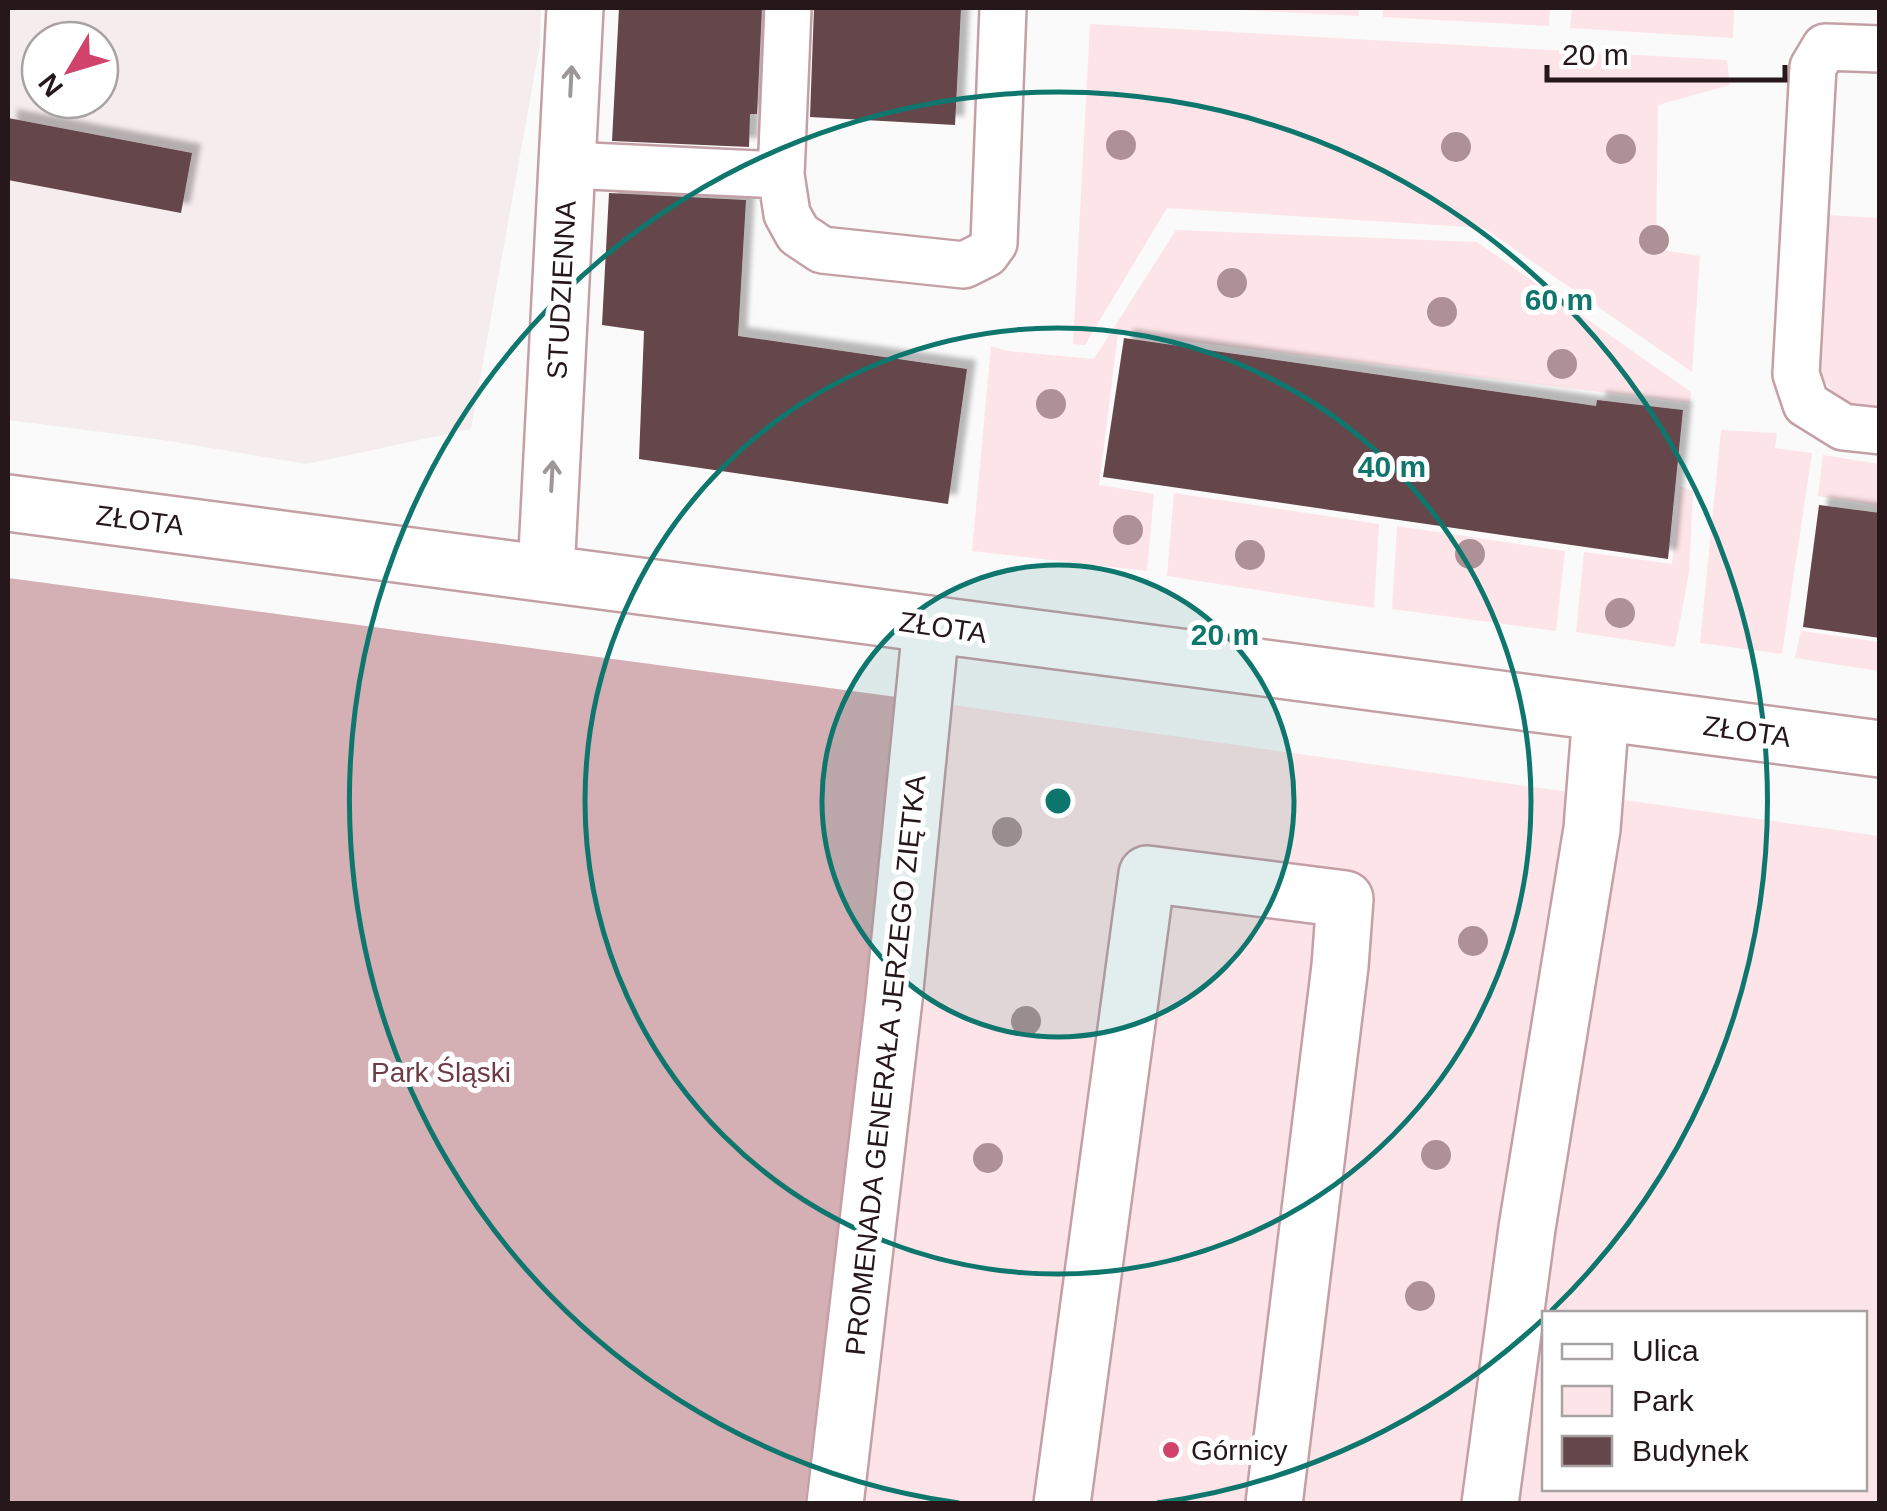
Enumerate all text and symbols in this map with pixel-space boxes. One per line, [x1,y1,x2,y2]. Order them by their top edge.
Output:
north arrow [20,20,120,120]
scale bar [1547,20,1784,82]
text: 20 m [1562,38,1629,71]
one-way arrow [562,66,581,98]
text: N [32,68,69,103]
street label: STUDZIENNA [541,200,582,380]
text: 60 m [1525,283,1593,316]
text: 40 m [1358,450,1426,483]
one-way arrow [543,460,562,493]
street label: ZŁOTA [94,500,186,541]
street label: ZŁOTA [897,606,989,649]
text: 20 m [1191,618,1259,651]
street label: ZŁOTA [1701,710,1793,753]
street label: PROMENADA GENERAŁA JERZEGO ZIĘTKA [840,773,931,1357]
centre of rings [1040,783,1076,819]
park label: Park Śląski [371,1056,511,1088]
legend [1542,1311,1867,1491]
text: Ulica [1632,1334,1699,1367]
text: Park [1632,1384,1695,1417]
text: Budynek [1632,1434,1750,1467]
place label: Górnicy [1191,1435,1287,1466]
marker: Górnicy [1160,1439,1182,1461]

